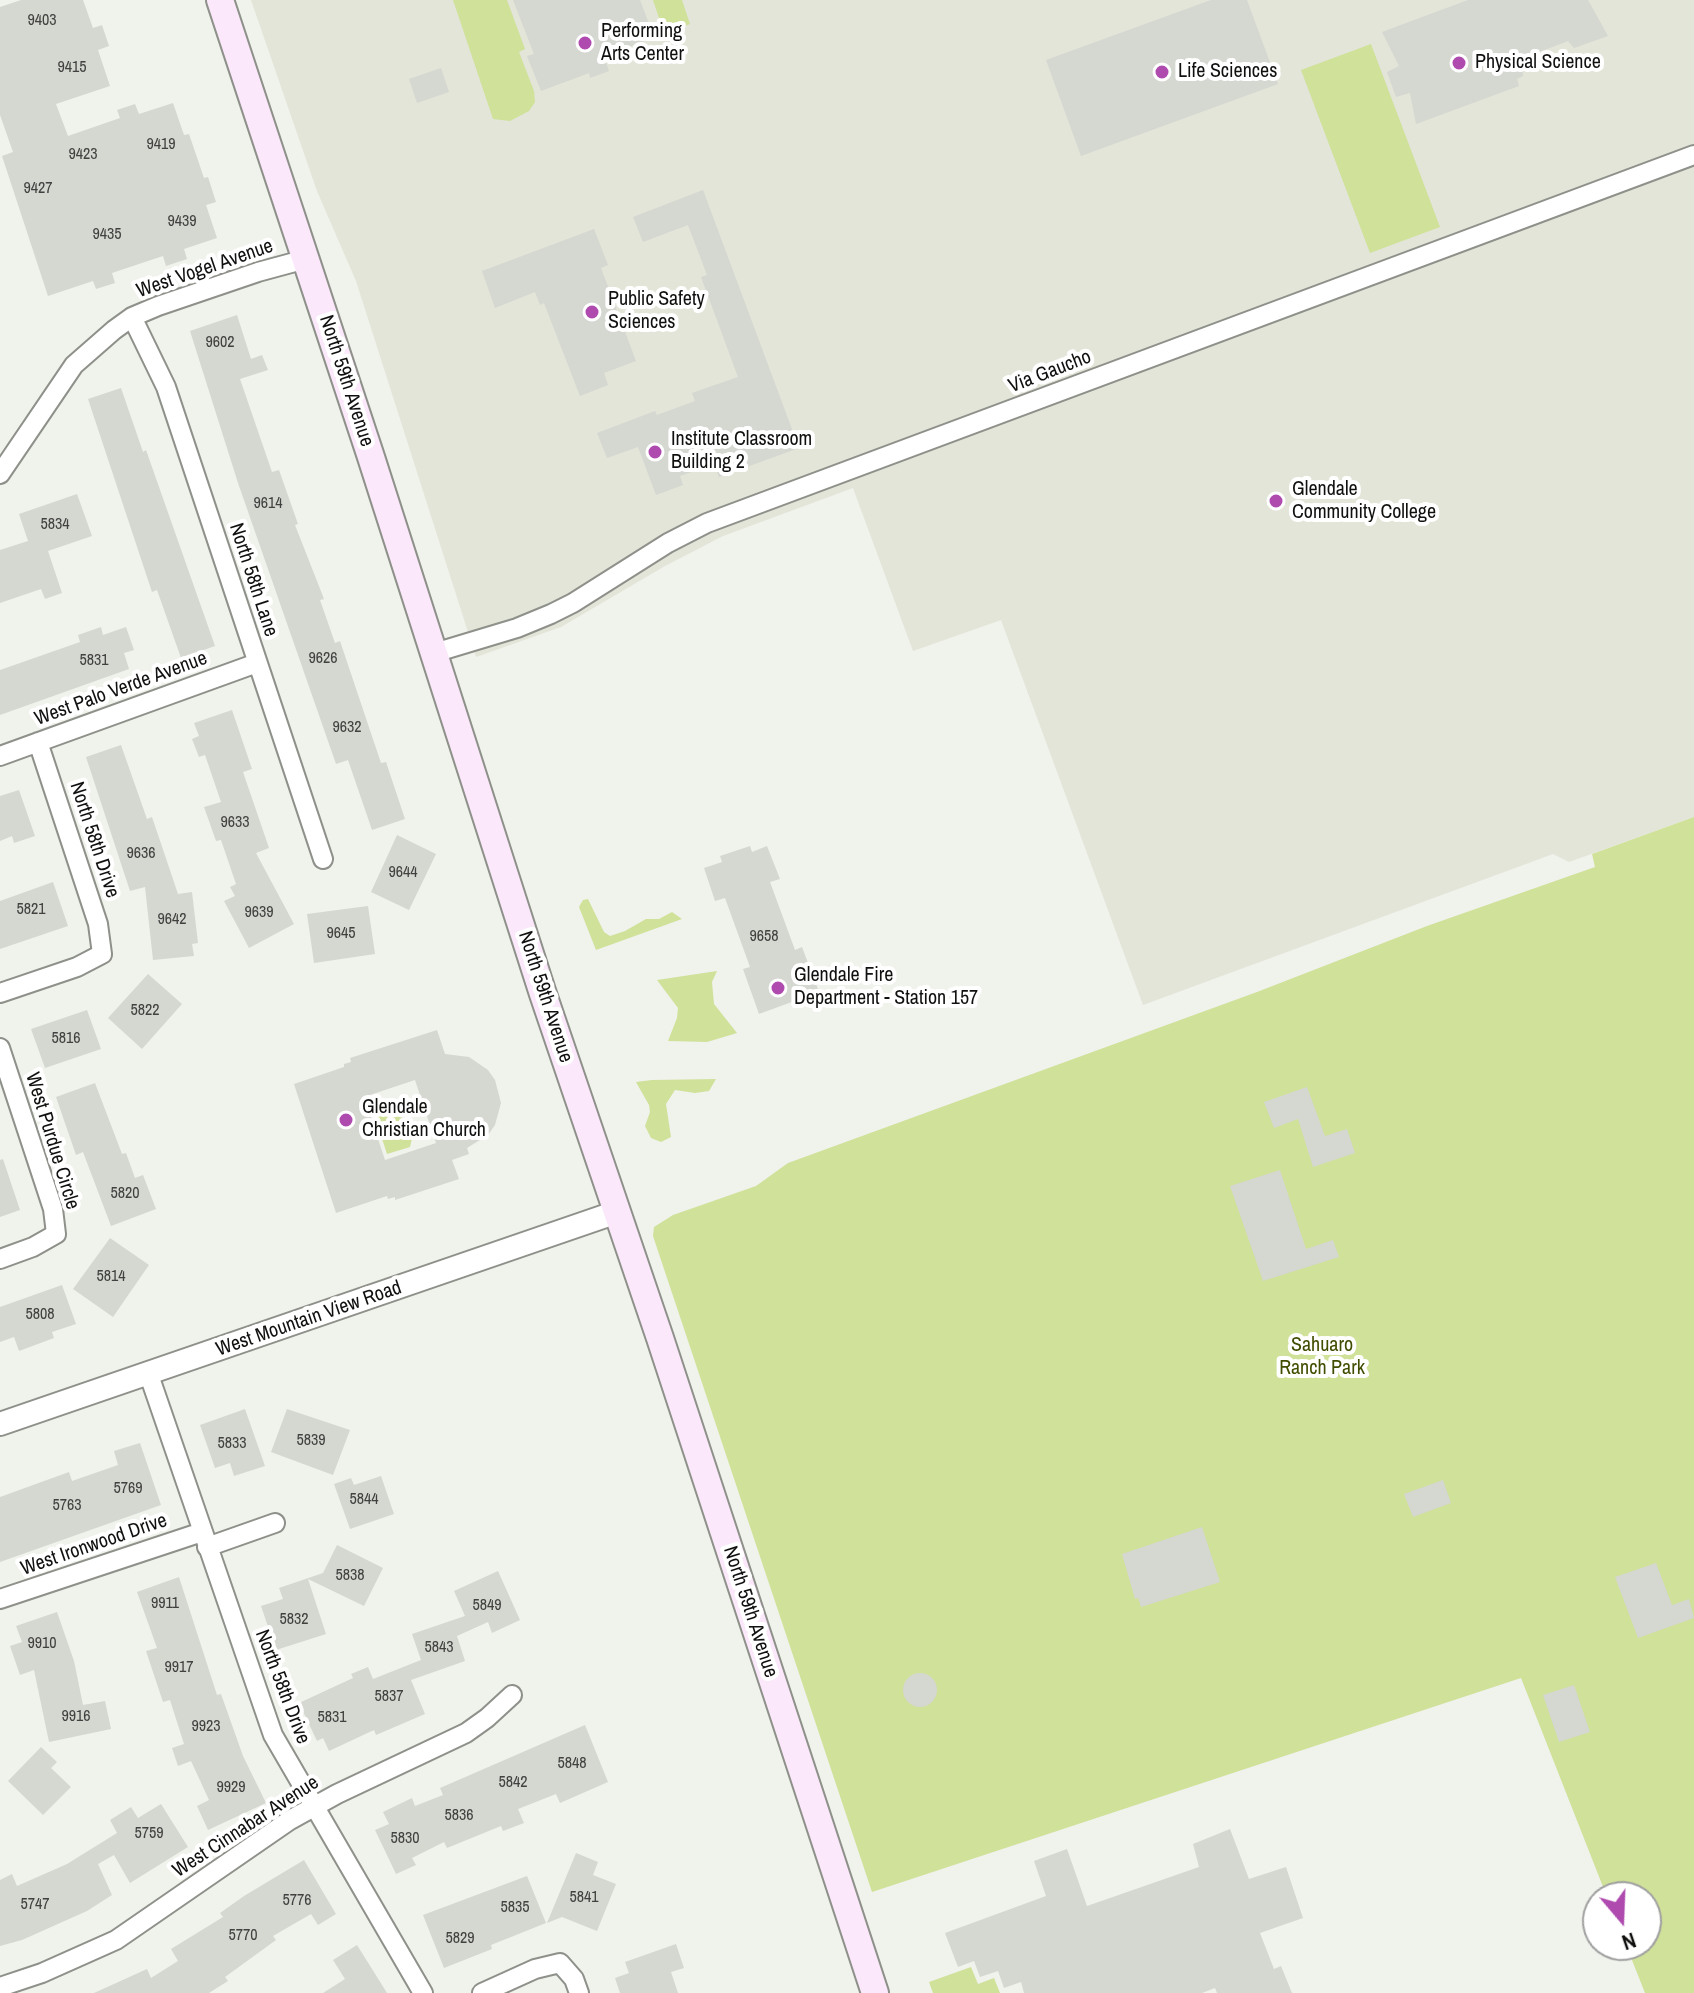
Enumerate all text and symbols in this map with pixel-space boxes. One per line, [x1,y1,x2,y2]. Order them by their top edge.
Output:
house number: 9403 [27,11,57,31]
place label: Performing Arts Center [601,20,684,67]
marker: Performing Arts Center [576,34,594,52]
place label: Physical Science [1475,51,1601,75]
marker: Physical Science [1450,54,1468,72]
house number: 9415 [57,58,87,78]
place label: Life Sciences [1178,60,1277,84]
marker: Life Sciences [1153,63,1171,81]
house number: 9419 [146,135,176,155]
house number: 9423 [68,145,98,165]
house number: 9427 [23,179,53,199]
house number: 9439 [167,212,197,232]
house number: 9435 [92,225,122,245]
street label: West Vogel Avenue [134,234,276,304]
place label: Public Safety Sciences [608,288,705,335]
marker: Public Safety Sciences [583,303,601,321]
street label: North 59th Avenue [314,312,378,450]
house number: 9602 [205,333,235,353]
street label: Via Gaucho [1005,345,1095,399]
place label: Institute Classroom Building 2 [671,428,812,475]
marker: Institute Classroom Building 2 [646,443,664,461]
place label: Glendale Community College [1292,478,1436,525]
marker: Glendale Community College [1267,492,1285,510]
house number: 9614 [253,494,283,514]
house number: 5834 [40,515,70,535]
street label: North 58th Lane [223,520,283,640]
street label: West Palo Verde Avenue [31,647,211,731]
house number: 9626 [308,649,338,669]
house number: 5831 [79,651,109,671]
house number: 9632 [332,718,362,738]
street label: North 58th Drive [64,779,124,901]
house number: 9633 [220,813,250,833]
house number: 9636 [126,844,156,864]
house number: 9644 [388,863,418,883]
house number: 5821 [16,900,46,920]
house number: 9639 [244,903,274,923]
house number: 9642 [157,910,187,930]
house number: 9645 [326,924,356,944]
house number: 9658 [749,927,779,947]
street label: North 59th Avenue [513,928,577,1066]
place label: Glendale Fire Department - Station 157 [794,964,978,1011]
marker: Glendale Fire Department - Station 157 [769,979,787,997]
house number: 5822 [130,1001,160,1021]
house number: 5816 [51,1029,81,1049]
street label: West Purdue Circle [20,1070,84,1212]
place label: Glendale Christian Church [362,1096,486,1143]
marker: Glendale Christian Church [337,1111,355,1129]
house number: 5820 [110,1184,140,1204]
house number: 5814 [96,1267,126,1287]
street label: West Mountain View Road [213,1276,405,1362]
house number: 5808 [25,1305,55,1325]
park label: Sahuaro Ranch Park [1279,1334,1365,1381]
house number: 5839 [296,1431,326,1451]
house number: 5833 [217,1434,247,1454]
house number: 5769 [113,1479,143,1499]
house number: 5844 [349,1490,379,1510]
house number: 5763 [52,1496,82,1516]
street label: West Ironwood Drive [18,1509,170,1581]
street label: North 59th Avenue [718,1543,782,1681]
house number: 5838 [335,1566,365,1586]
house number: 9911 [151,1594,179,1614]
house number: 5849 [472,1596,502,1616]
house number: 5832 [279,1610,309,1630]
street label: North 58th Drive [249,1627,315,1747]
house number: 9910 [27,1634,57,1654]
house number: 5843 [424,1638,454,1658]
house number: 9917 [164,1658,194,1678]
house number: 5837 [374,1687,404,1707]
house number: 9916 [61,1707,91,1727]
house number: 5831 [317,1708,347,1728]
house number: 9923 [191,1717,221,1737]
house number: 5848 [557,1754,587,1774]
street label: West Cinnabar Avenue [169,1771,323,1883]
house number: 5842 [498,1773,528,1793]
house number: 9929 [216,1778,246,1798]
house number: 5836 [444,1806,474,1826]
house number: 5759 [134,1824,164,1844]
house number: 5830 [390,1829,420,1849]
north arrow [1582,1881,1662,1961]
house number: 5841 [569,1888,599,1908]
house number: 5776 [282,1891,312,1911]
house number: 5747 [20,1895,50,1915]
house number: 5835 [500,1898,530,1918]
text: N [1618,1925,1640,1958]
house number: 5770 [228,1926,258,1946]
house number: 5829 [445,1929,475,1949]

